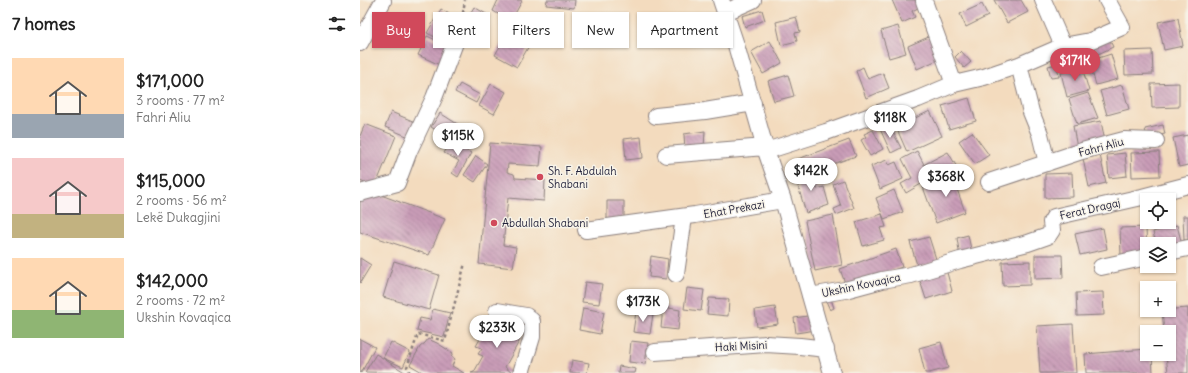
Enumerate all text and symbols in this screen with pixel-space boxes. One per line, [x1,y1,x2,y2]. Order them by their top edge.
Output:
chip: Buy [372,12,425,48]
chip: Rent [433,12,490,48]
chip: Filters [498,12,564,48]
chip: New [572,12,629,48]
chip: Apartment [637,12,733,48]
text: 7 homes [12,13,76,35]
icon: filters [326,13,348,35]
pin: $171K [1047,48,1103,82]
text: $171K [1059,52,1091,69]
text: $171,000 [136,70,204,92]
icon: home [44,74,92,122]
text: 3 rooms · 77 m² [136,92,225,109]
pin: $118K [862,105,918,139]
text: Fahri Aliu [136,109,191,126]
text: $118K [874,109,906,126]
pin: $115K [430,123,486,157]
text: $115K [442,127,474,144]
street label: Fahri Aliu [1077,134,1126,160]
pin: $142K [783,158,839,192]
text: $142K [794,162,828,179]
place label: Sh. F. Abdulah Shabani [548,164,617,191]
pin: $368K [918,164,974,198]
text: $368K [927,168,965,185]
text: $115,000 [136,170,206,192]
marker: Sh. F. Abdulah Shabani [535,172,545,182]
icon: home [44,174,92,222]
text: 2 rooms · 56 m² [136,192,227,209]
map controls [1140,193,1176,361]
button: locate [1140,193,1176,229]
street label: Ferat Dragaj [1058,195,1122,223]
street label: Ehat Prekazi [702,197,766,221]
text: Lekë Dukagjini [136,209,221,226]
place label: Abdullah Shabani [502,216,588,230]
marker: Abdullah Shabani [489,218,499,228]
button: layers [1140,237,1176,273]
text: $142,000 [136,270,208,292]
street label: Ukshin Kovaqica [820,270,902,300]
icon: home [44,274,92,322]
button: + [1140,281,1176,317]
pin: $173K [615,289,671,323]
text: 2 rooms · 72 m² [136,292,225,309]
text: $173K [626,293,660,310]
text: Ukshin Kovaqica [136,309,231,326]
pin: $233K [469,315,525,349]
text: $233K [478,319,516,336]
button: − [1140,325,1176,361]
street label: Haki Misini [714,338,768,354]

